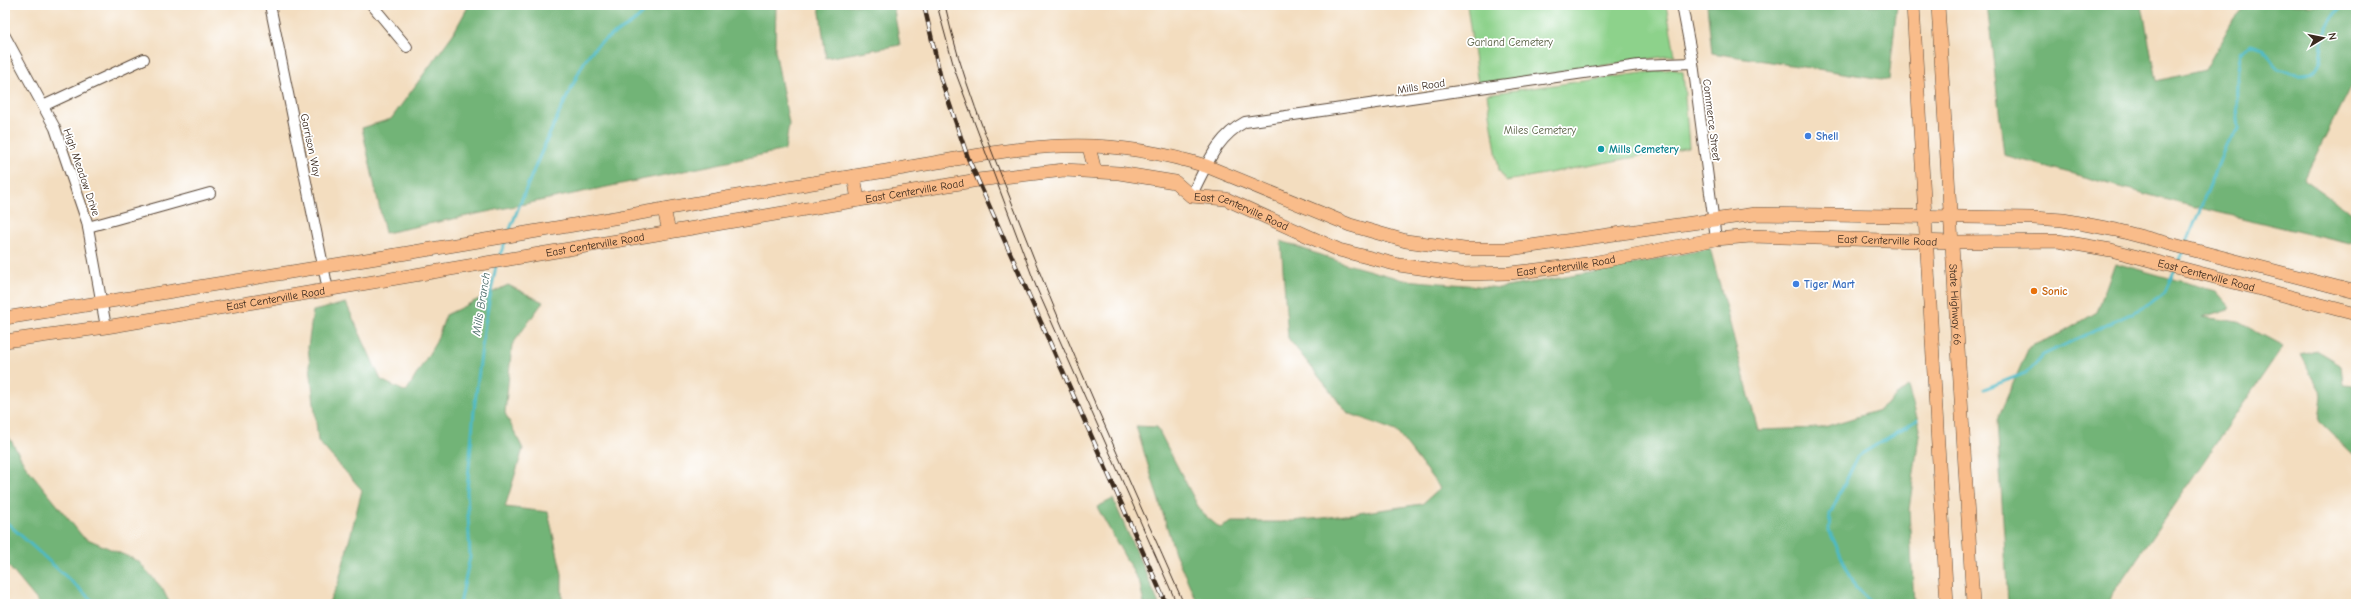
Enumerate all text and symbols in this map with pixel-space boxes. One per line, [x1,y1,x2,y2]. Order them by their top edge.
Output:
north arrow [2303,18,2343,58]
text: N [2325,32,2339,41]
park label: Garland Cemetery [1467,36,1553,49]
street label: Mills Road [1396,76,1446,97]
street label: Commerce Street [1700,78,1723,163]
street label: Garrison Way [297,112,324,178]
park label: Miles Cemetery [1504,124,1576,137]
street label: High Meadow Drive [60,127,103,218]
place label: Shell [1816,130,1838,143]
marker: Shell [1803,131,1813,141]
place label: Mills Cemetery [1609,143,1679,156]
marker: Mills Cemetery [1596,144,1606,154]
street label: East Centerville Road [864,176,965,206]
street label: East Centerville Road [1194,190,1290,233]
street label: East Centerville Road [545,230,646,260]
street label: East Centerville Road [1837,233,1938,249]
street label: East Centerville Road [1516,253,1617,279]
street label: East Centerville Road [2156,256,2256,294]
street label: State Highway 66 [1946,263,1964,346]
water label: Mills Branch [469,271,493,338]
place label: Tiger Mart [1804,278,1855,291]
marker: Tiger Mart [1791,279,1801,289]
street label: East Centerville Road [225,284,326,314]
place label: Sonic [2042,285,2068,298]
marker: Sonic [2029,286,2039,296]

